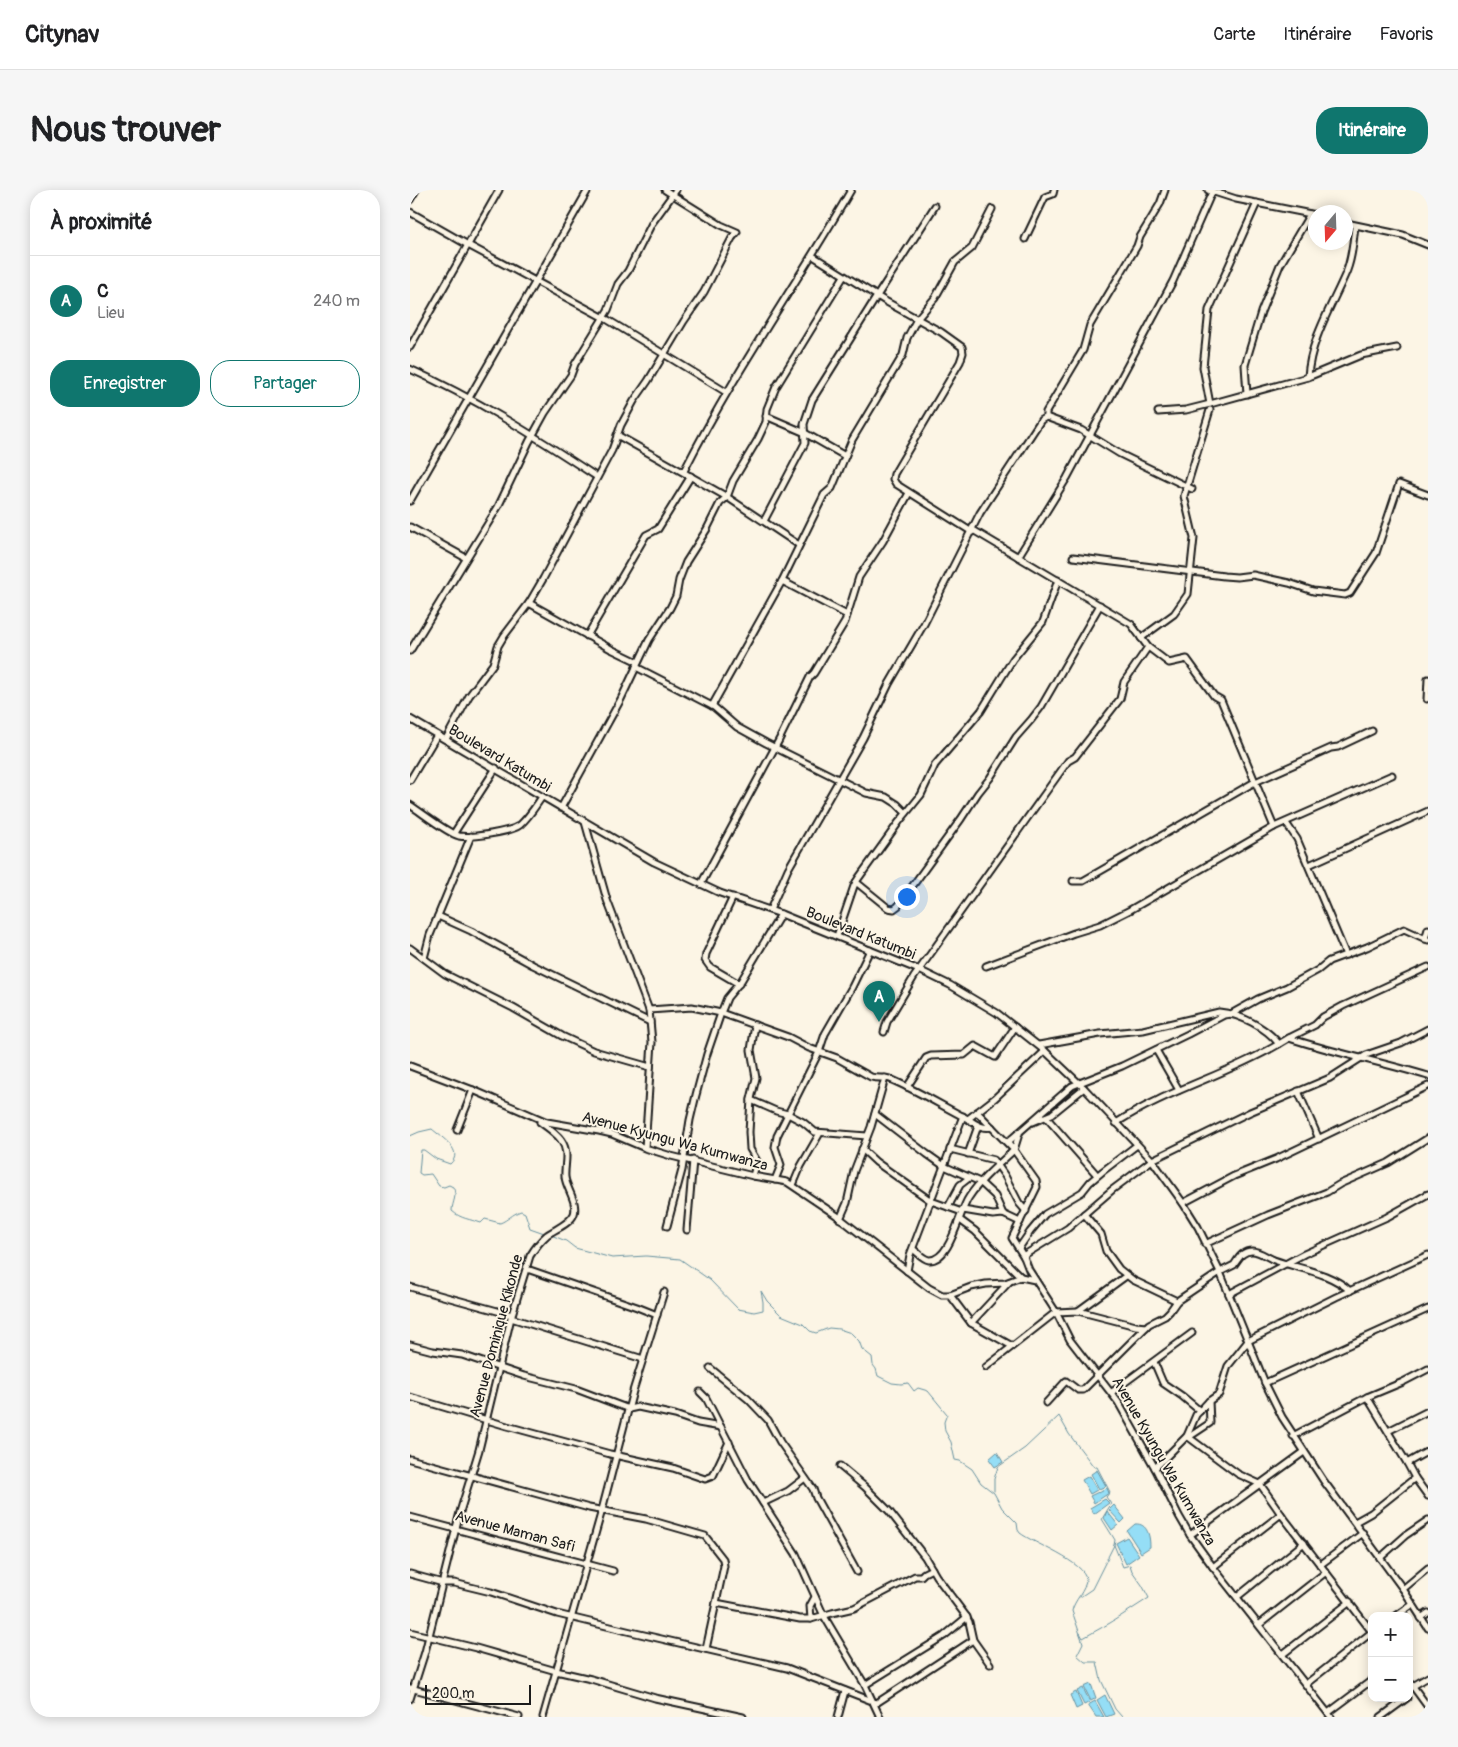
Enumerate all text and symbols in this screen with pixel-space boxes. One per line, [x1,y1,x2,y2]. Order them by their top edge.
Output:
text: Citynav [25,20,100,49]
text: Carte [1213,23,1255,46]
text: Itinéraire [1283,23,1351,46]
text: Favoris [1379,23,1433,46]
button: Itinéraire [1316,107,1428,154]
text: Nous trouver [30,108,221,152]
north arrow [1308,205,1353,250]
text: À proximité [50,209,153,236]
text: C [97,279,109,303]
text: A [61,291,71,311]
text: 240 m [313,291,360,311]
text: Lieu [97,303,125,323]
button: Enregistrer [50,360,200,407]
button: Partager [210,360,360,407]
street label: Boulevard Katumbi [445,720,555,797]
your location [894,884,920,910]
street label: Boulevard Katumbi [803,903,919,964]
pin: A [863,981,895,1022]
street label: Avenue Kyungu Wa Kumwanza [580,1108,770,1175]
street label: Avenue Dominique Kikonde [466,1252,528,1420]
street label: Avenue Kyungu Wa Kumwanza [1107,1374,1220,1549]
street label: Avenue Maman Safi [453,1506,577,1557]
map controls [1368,1612,1413,1702]
button: + [1368,1612,1413,1657]
button: − [1368,1657,1413,1702]
scale bar [425,1682,531,1705]
text: 200 m [432,1685,474,1702]

